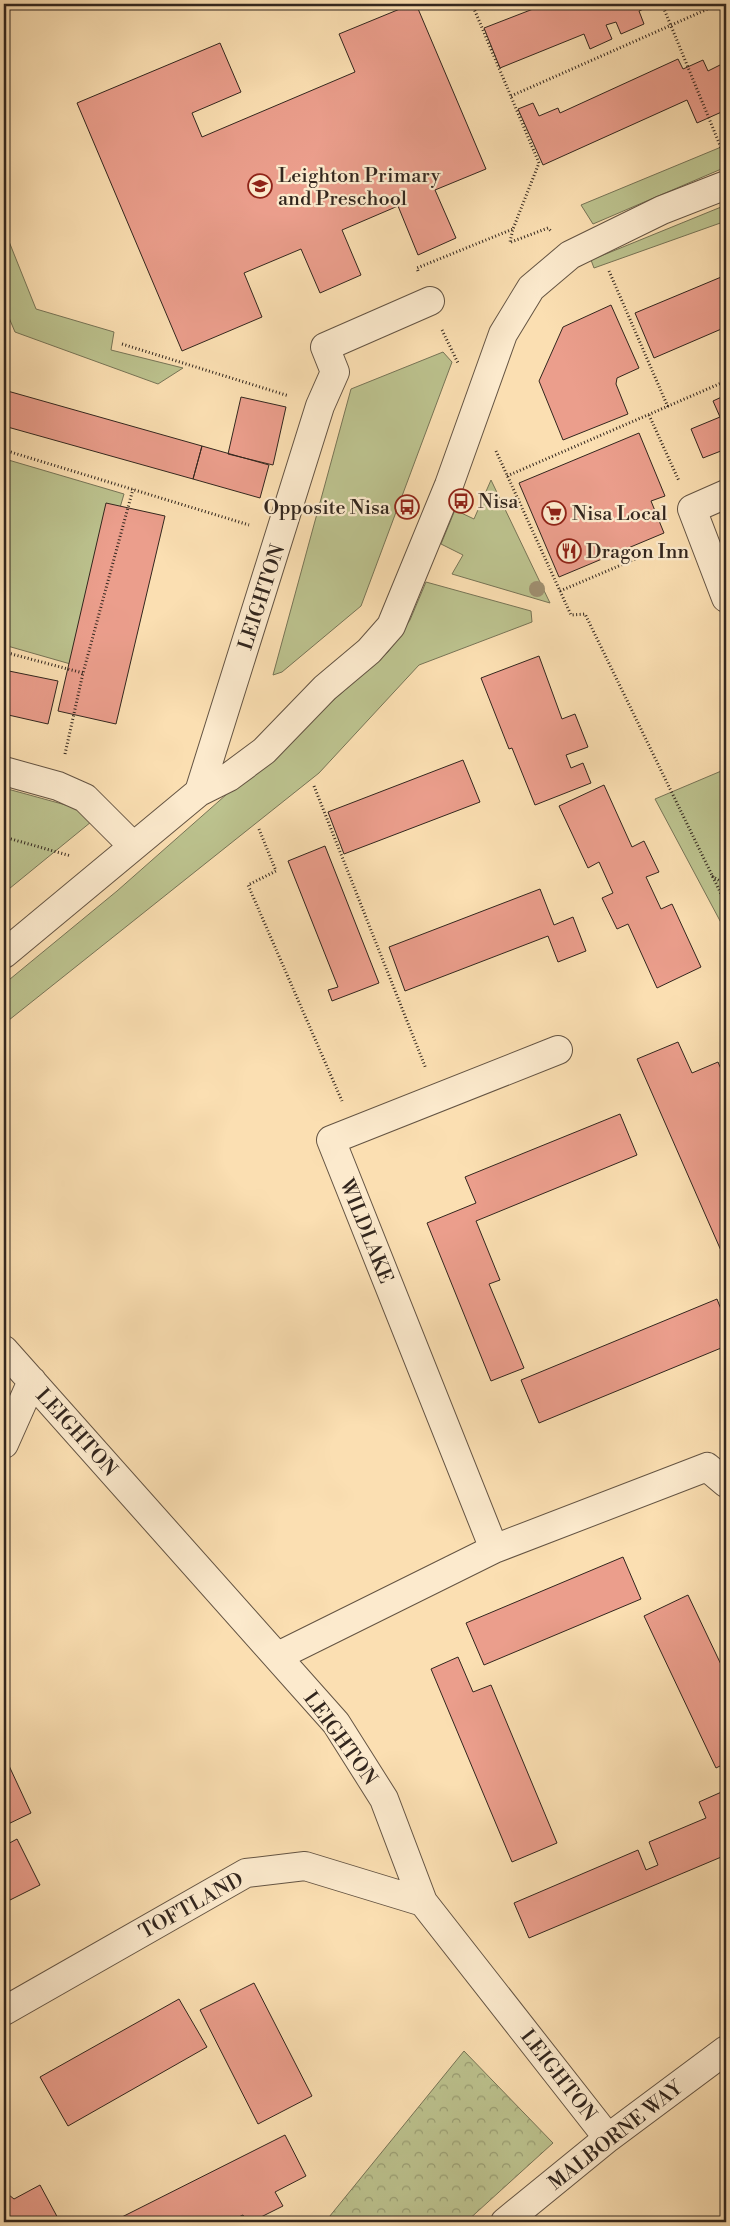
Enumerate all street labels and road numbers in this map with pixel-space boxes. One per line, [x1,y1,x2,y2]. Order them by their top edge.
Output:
street label: LEIGHTON [234,541,291,653]
street label: WILDLAKE [333,1175,398,1288]
street label: LEIGHTON [30,1384,122,1482]
street label: LEIGHTON [297,1687,382,1791]
street label: TOFTLAND [135,1867,248,1945]
street label: LEIGHTON [514,2025,602,2127]
street label: MALBORNE WAY [544,2075,689,2196]

